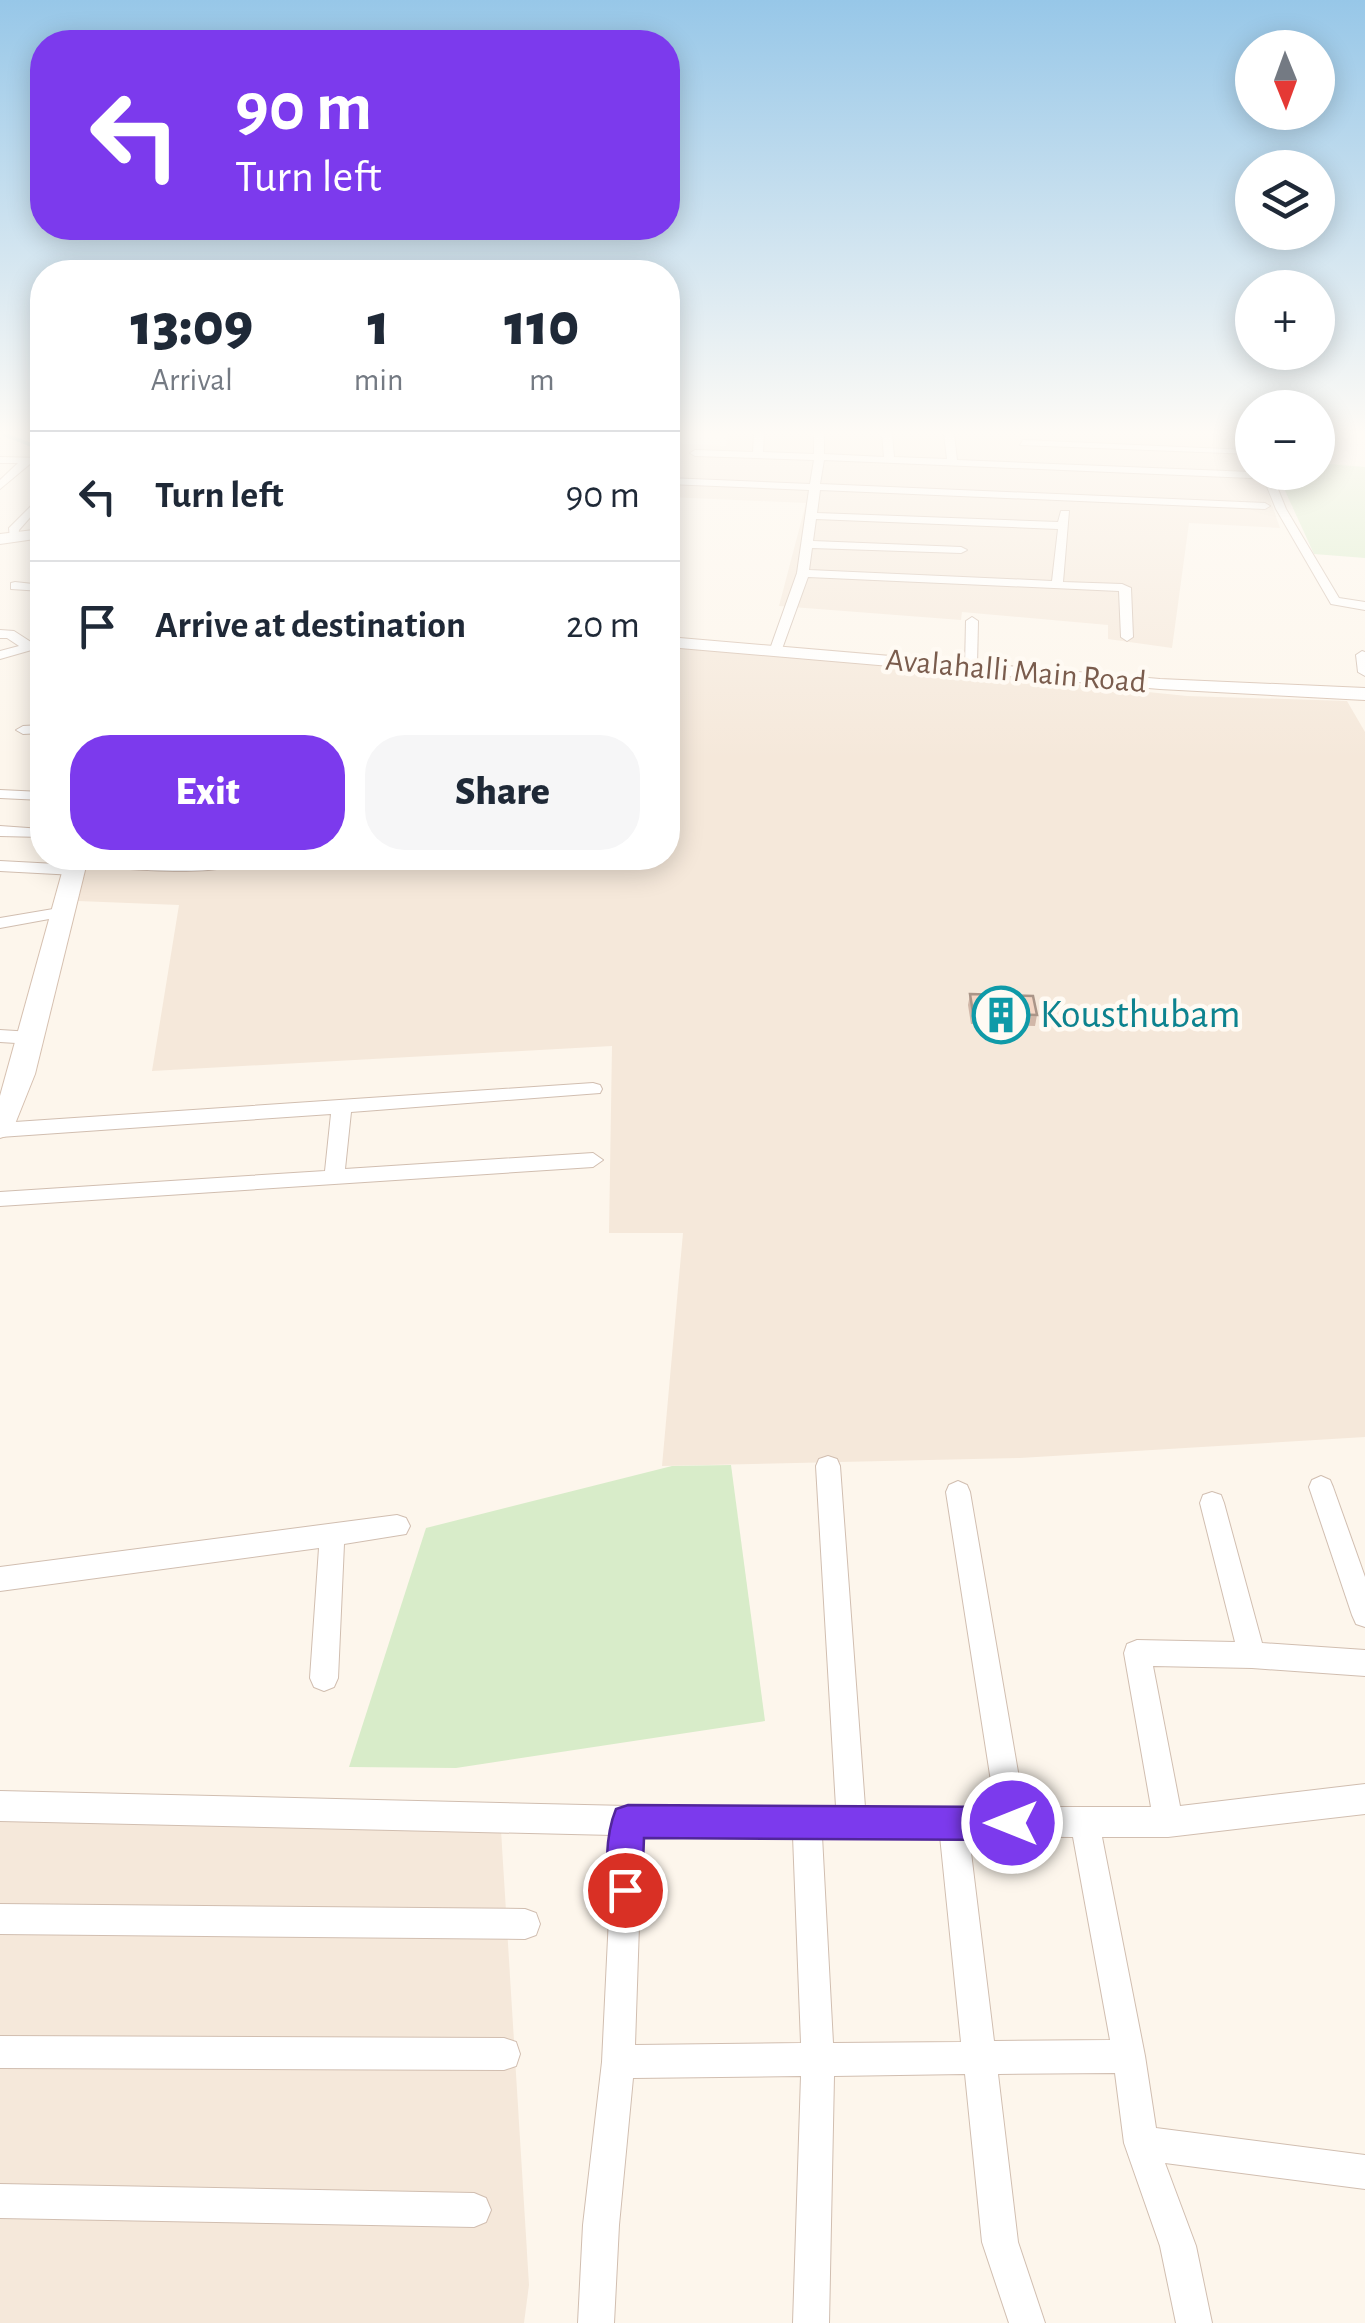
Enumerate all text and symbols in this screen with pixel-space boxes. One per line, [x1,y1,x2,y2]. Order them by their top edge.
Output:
north arrow [1235,30,1335,130]
map controls [1235,30,1335,490]
icon: left [70,70,200,200]
text: 90 m [235,73,372,143]
button: layers [1235,150,1335,250]
text: Turn left [235,155,382,200]
button: + [1235,270,1335,370]
text: 13:09 [131,296,253,356]
text: 1 [368,296,390,356]
text: 110 [504,296,579,356]
text: Arrival [151,364,233,396]
text: min [354,364,404,396]
text: m [529,364,555,396]
button: − [1235,390,1335,490]
icon: left [70,469,125,524]
text: Turn left [155,477,283,515]
text: 90 m [565,477,640,515]
icon: arrive [70,599,125,654]
text: Arrive at destination [155,607,466,645]
text: 20 m [566,607,640,645]
street label: Avalahalli Main Road [884,644,1148,698]
button: Exit [70,735,345,850]
button: Share [365,735,640,850]
building icon: Kousthubam [971,985,1031,1045]
place label: Kousthubam [1040,995,1240,1035]
position arrow [960,1771,1064,1875]
pin [583,1848,668,1933]
icon: arrive [598,1863,653,1918]

